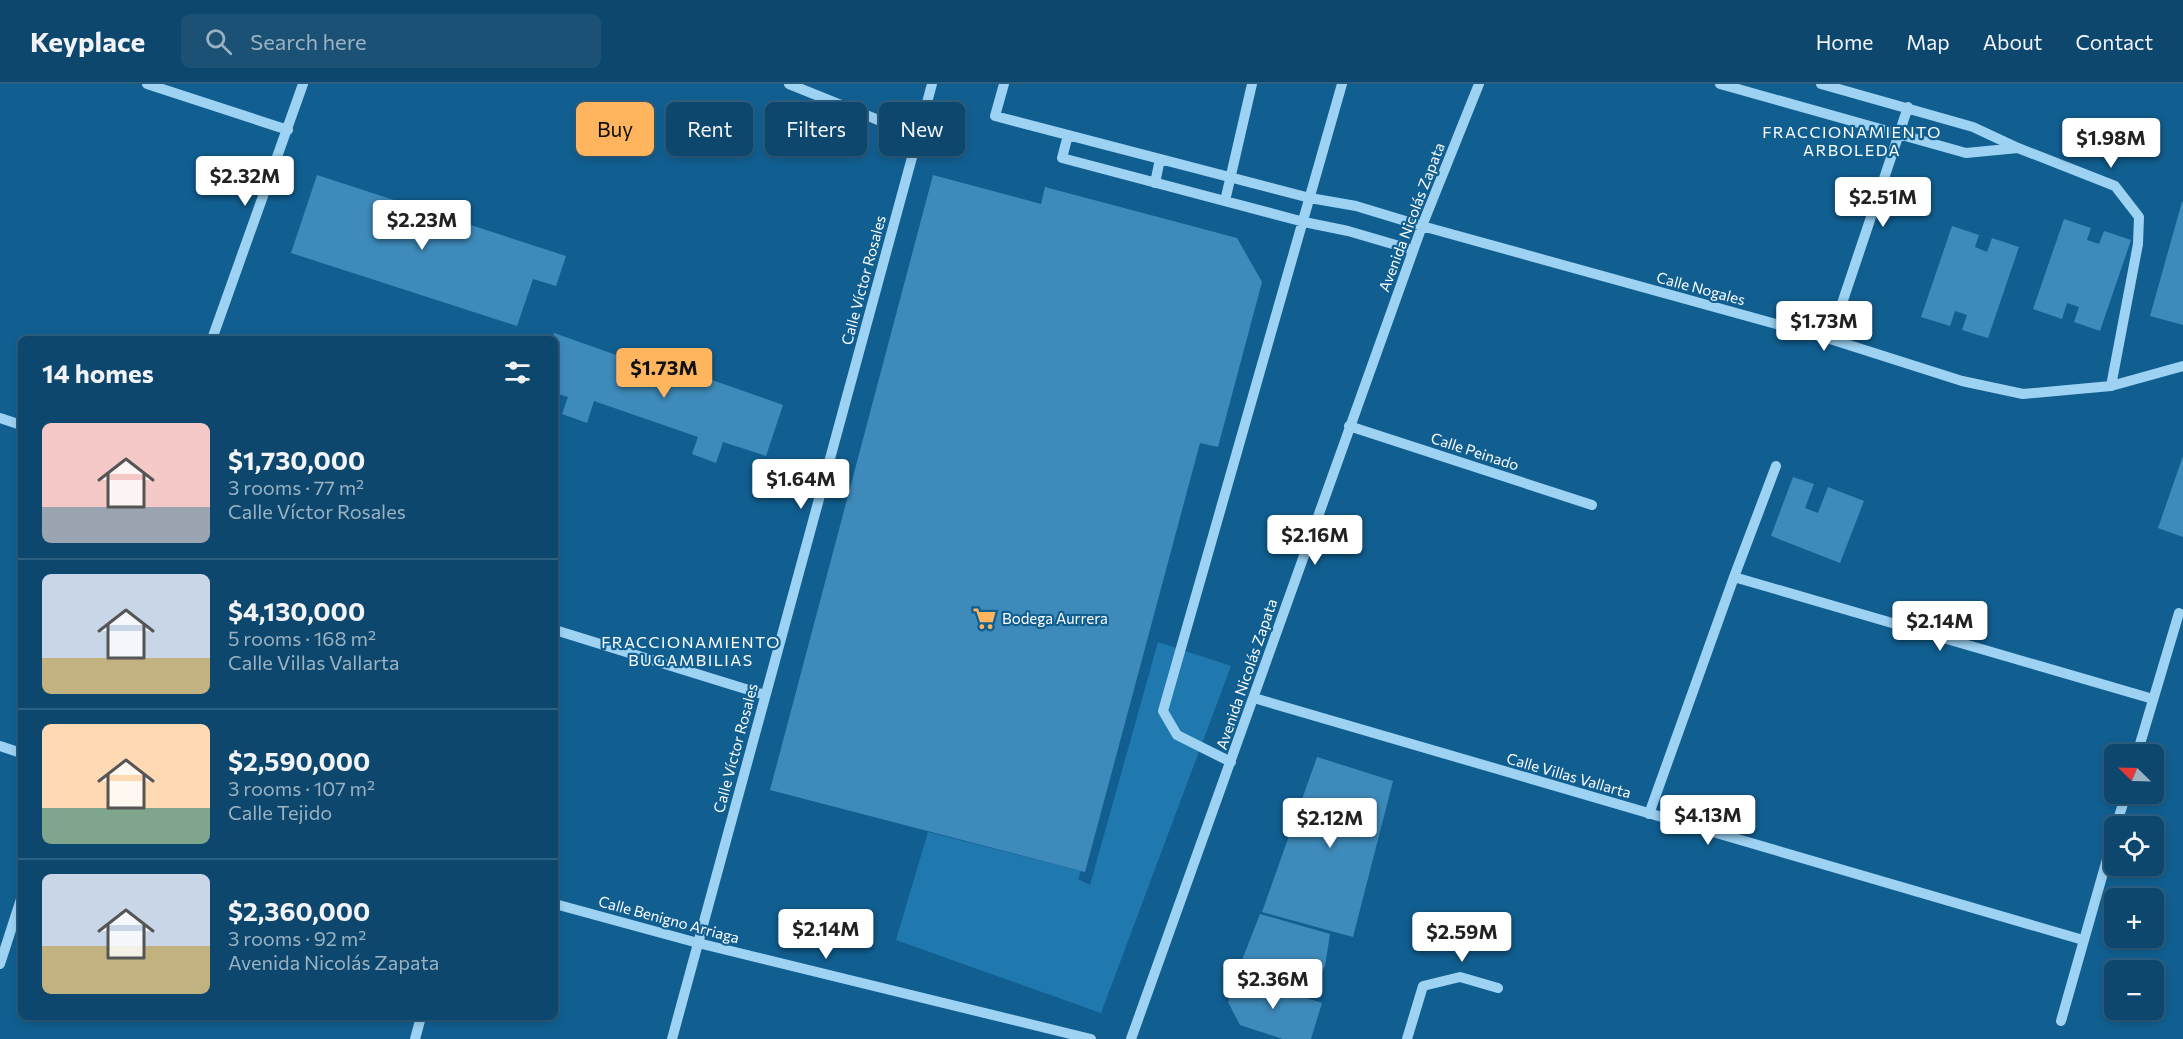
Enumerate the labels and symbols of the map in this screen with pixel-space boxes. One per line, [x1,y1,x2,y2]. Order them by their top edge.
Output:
pin: $1.98M [2062,118,2160,169]
district label: FRACCIONAMIENTO ARBOLEDA [1762,122,1942,159]
street label: Avenida Nicolás Zapata [1374,140,1448,294]
pin: $2.32M [196,156,294,207]
pin: $2.51M [1834,177,1932,228]
pin: $2.23M [373,200,471,251]
street label: Calle Víctor Rosales [837,213,889,347]
street label: Calle Nogales [1655,268,1748,309]
pin: $1.73M [1775,301,1873,352]
pin: $1.73M [615,348,713,399]
street label: Calle Peinado [1429,428,1521,474]
pin: $1.64M [752,459,850,510]
pin: $2.16M [1266,515,1364,566]
street label: Avenida Nicolás Zapata [1212,596,1280,752]
pin: $2.14M [1891,601,1989,652]
supermarket icon: Bodega Aurrera [971,605,997,631]
place label: Bodega Aurrera [1002,609,1108,627]
district label: FRACCIONAMIENTO BUGAMBILIAS [601,632,781,669]
street label: Calle Víctor Rosales [709,681,761,815]
north arrow [2104,744,2164,804]
street label: Calle Villas Vallarta [1505,749,1633,801]
pin: $4.13M [1659,795,1757,846]
pin: $2.12M [1281,798,1379,849]
street label: Calle Benigno Arriaga [597,892,741,946]
pin: $2.14M [777,909,875,960]
pin: $2.59M [1413,912,1511,963]
pin: $2.36M [1224,959,1322,1010]

